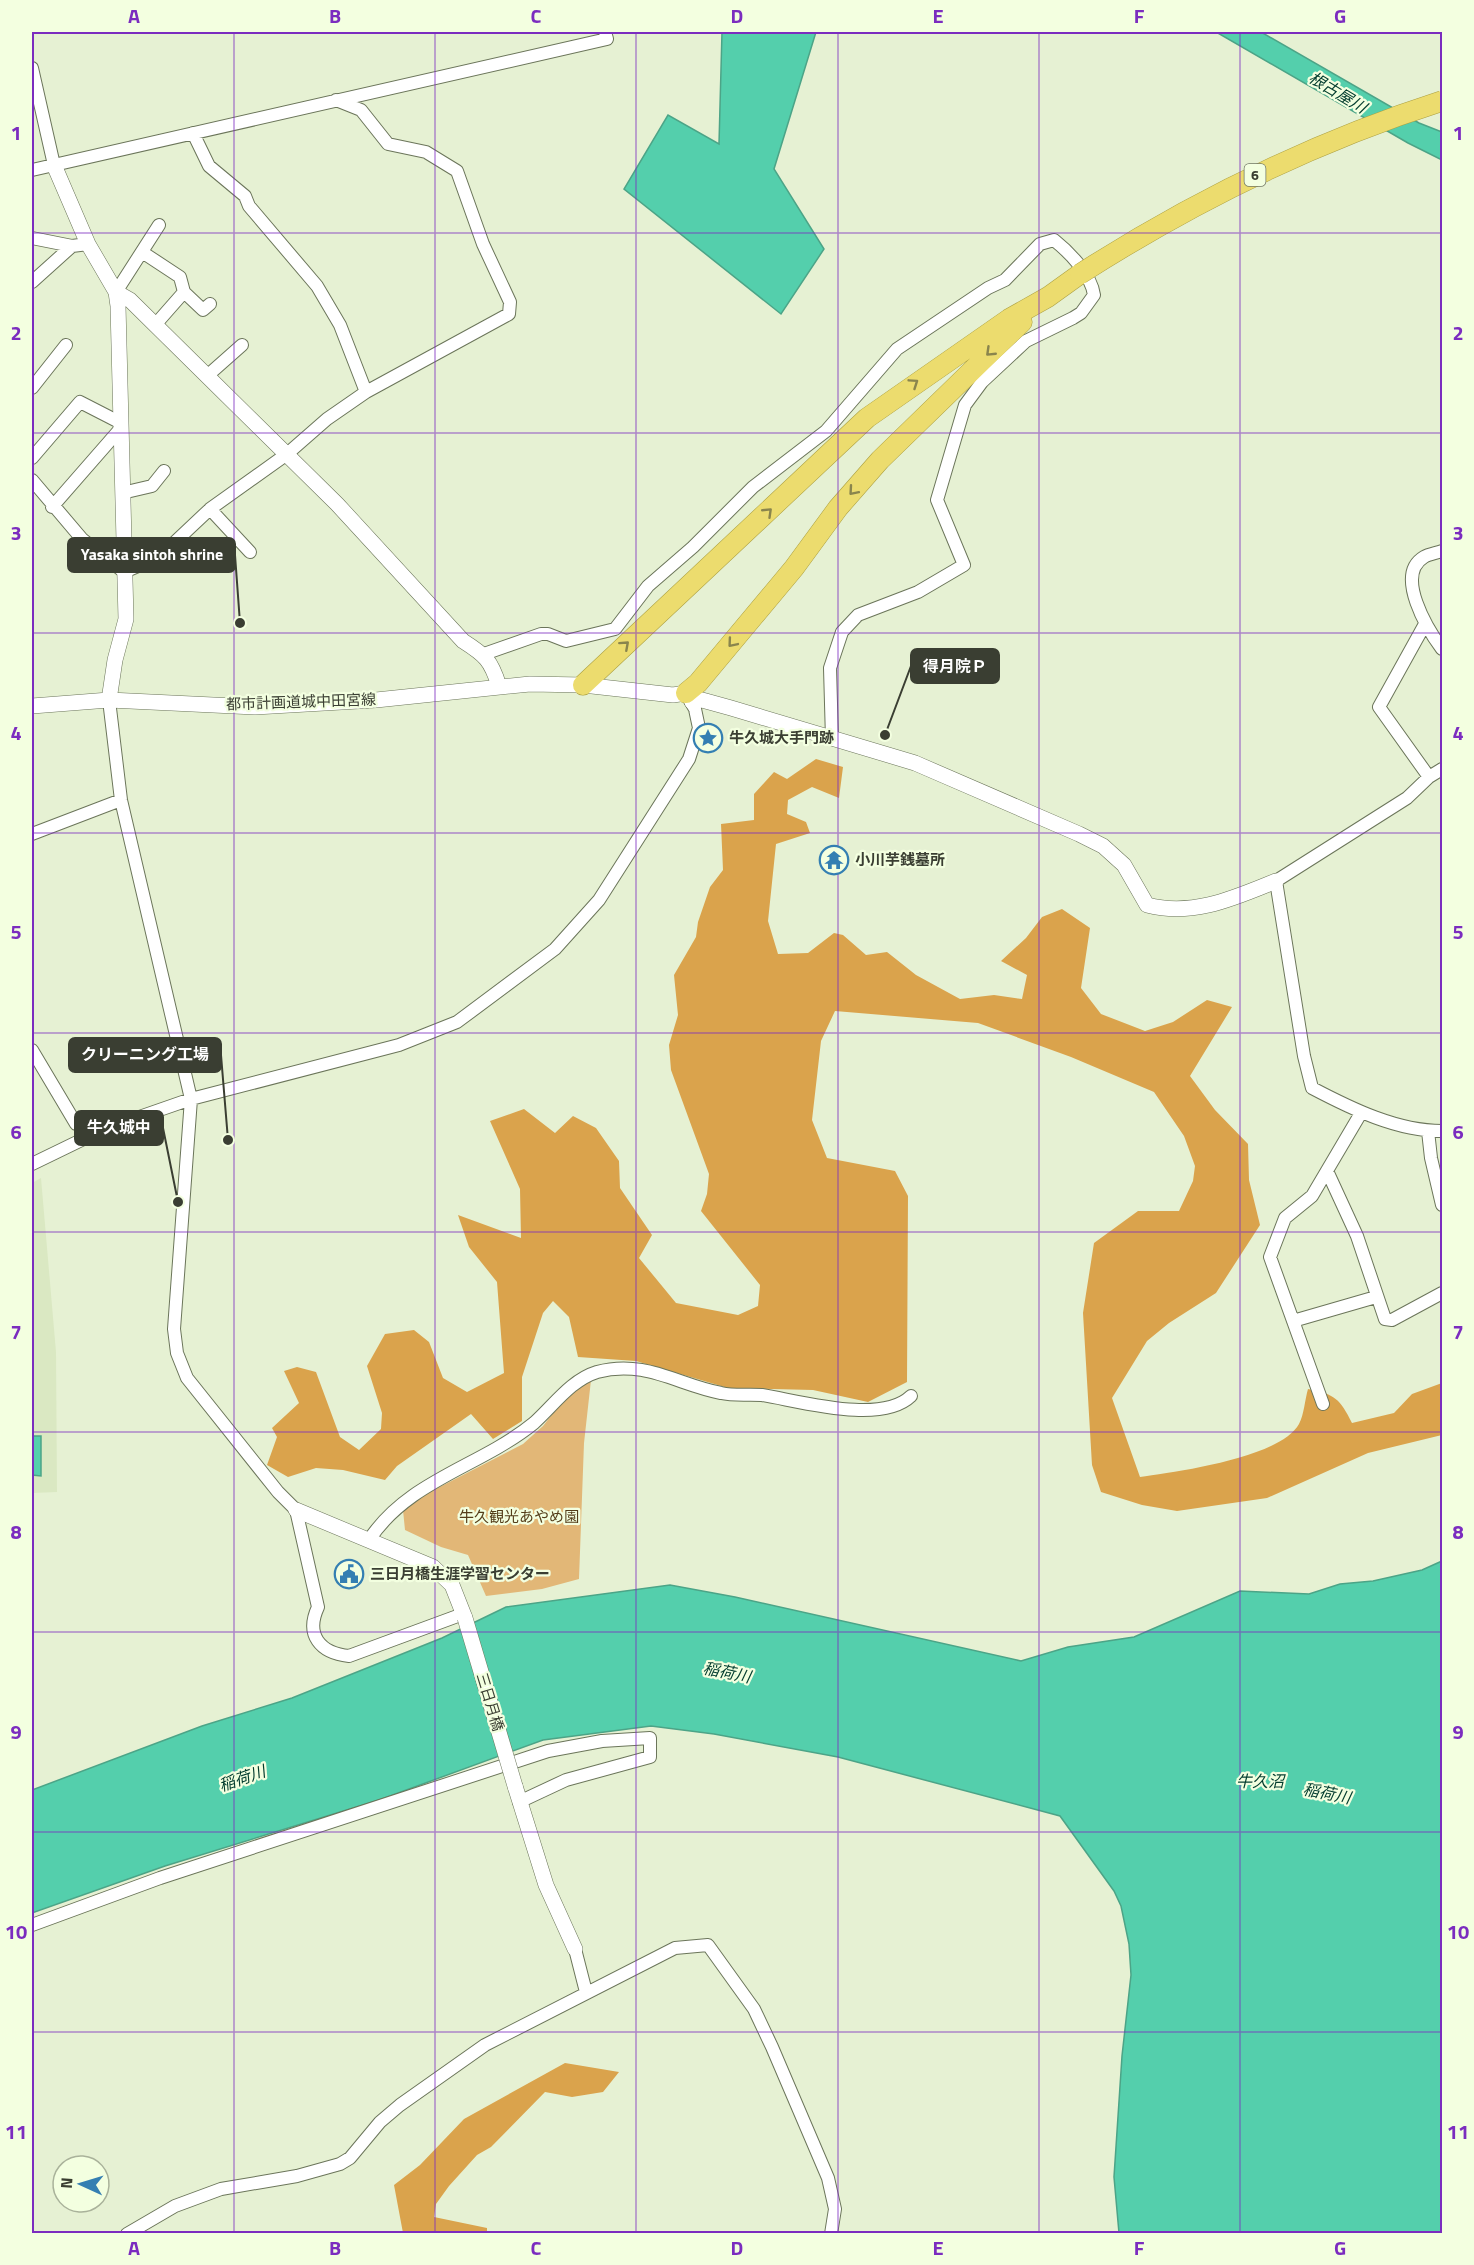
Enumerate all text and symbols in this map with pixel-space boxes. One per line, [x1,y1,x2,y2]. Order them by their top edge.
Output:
text: A [128,0,140,31]
text: B [329,0,341,31]
text: C [531,0,542,31]
text: D [731,0,743,31]
text: E [932,0,944,31]
text: F [1134,0,1145,31]
text: G [1334,0,1346,31]
water label: 根古屋川 [1304,65,1373,120]
text: 1 [10,117,22,148]
text: 1 [1452,117,1464,148]
road number: 6 [1244,164,1266,186]
text: 2 [10,317,22,348]
text: 2 [1452,317,1464,348]
one-way arrow [986,344,997,355]
one-way arrow [907,379,918,390]
one-way arrow [849,484,860,494]
one-way arrow [760,508,771,519]
text: 3 [10,517,22,548]
text: 3 [1452,517,1464,548]
callout: Yasaka sintoh shrine [68,538,235,572]
text: Yasaka sintoh shrine [81,542,223,566]
one-way arrow [728,636,739,647]
one-way arrow [618,641,629,652]
callout: 得月院Ｐ [911,649,999,683]
text: 得月院Ｐ [922,654,987,678]
street label: 都市計画道城中田宮線 [226,687,376,716]
text: 4 [10,717,22,748]
text: 4 [1452,717,1464,748]
place icon: 牛久城大手門跡 [692,722,724,754]
place label: 牛久城大手門跡 [729,726,834,749]
temple icon: 小川芋銭墓所 [818,844,850,876]
place label: 小川芋銭墓所 [855,848,945,871]
text: 5 [10,916,22,947]
text: 5 [1452,916,1464,947]
callout: クリーニング工場 [69,1038,221,1072]
text: クリーニング工場 [81,1042,209,1066]
callout: 牛久城中 [75,1111,163,1145]
text: 牛久城中 [87,1115,151,1139]
text: 6 [10,1116,22,1147]
text: 6 [1452,1116,1464,1147]
text: 7 [10,1316,22,1347]
text: 7 [1452,1316,1464,1347]
park label: 牛久観光あやめ園 [459,1505,579,1528]
text: 8 [10,1516,22,1547]
text: 8 [1452,1516,1464,1547]
public building icon: 三日月橋生涯学習センター [333,1558,365,1590]
place label: 三日月橋生涯学習センター [370,1562,550,1585]
water label: 稲荷川 [701,1656,755,1689]
street label: 三日月橋 [471,1670,510,1734]
text: 9 [10,1716,22,1747]
text: 9 [1452,1716,1464,1747]
water label: 稲荷川 [215,1758,270,1797]
water label: 牛久沼 [1236,1769,1286,1793]
water label: 稲荷川 [1301,1777,1355,1810]
text: 10 [5,1916,27,1947]
text: 10 [1447,1916,1469,1947]
text: 11 [5,2116,27,2147]
text: 11 [1447,2116,1469,2147]
north arrow [51,2154,111,2214]
text: N [54,2177,78,2189]
text: A [128,2232,140,2263]
text: B [329,2232,341,2263]
text: C [531,2232,542,2263]
text: D [731,2232,743,2263]
text: E [932,2232,944,2263]
text: F [1134,2232,1145,2263]
text: G [1334,2232,1346,2263]

